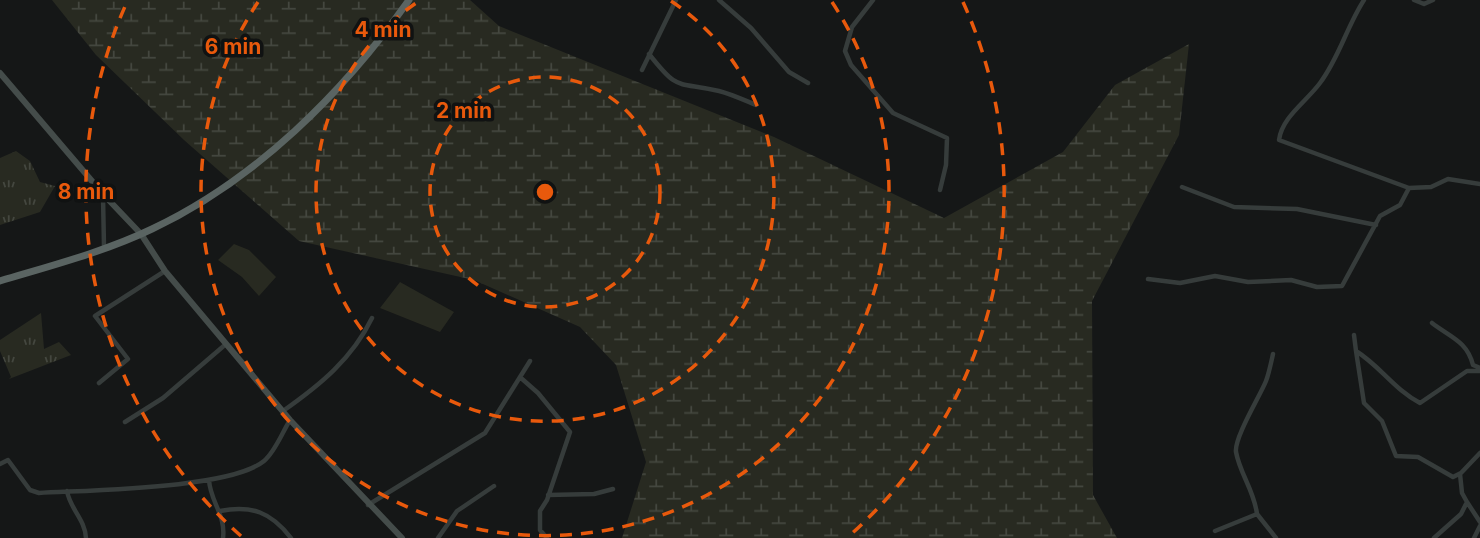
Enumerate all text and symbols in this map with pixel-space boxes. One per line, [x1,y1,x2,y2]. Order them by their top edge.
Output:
text: 4 min [354,17,412,42]
text: 6 min [205,34,261,59]
text: 2 min [436,98,492,123]
text: 8 min [58,179,114,204]
centre of rings [533,180,557,204]

